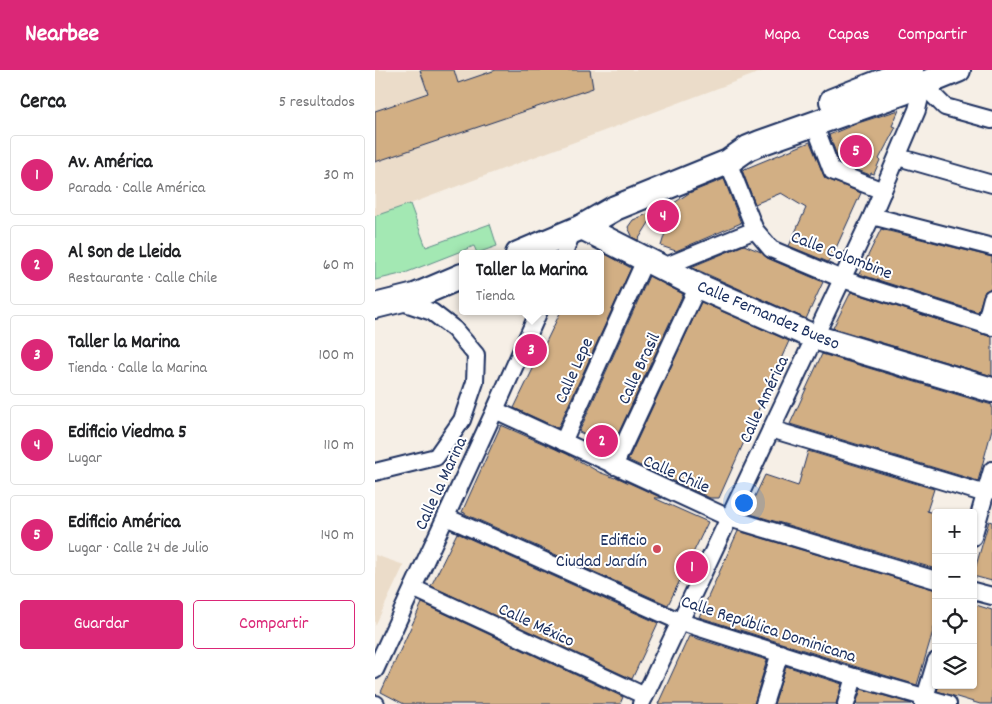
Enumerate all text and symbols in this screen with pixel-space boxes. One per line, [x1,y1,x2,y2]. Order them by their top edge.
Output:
text: Nearbee [25,18,99,52]
text: Mapa [764,23,800,48]
text: Capas [828,23,870,48]
text: Compartir [898,23,967,48]
text: Cerca [20,88,66,118]
text: 5 resultados [279,91,355,114]
pin: 5 [840,132,872,170]
text: Av. América [68,150,153,177]
text: 1 [35,164,39,187]
text: 30 m [324,164,354,187]
text: Parada · Calle América [68,177,205,200]
pin: 4 [647,197,679,235]
street label: Calle Colombine [787,226,896,287]
text: Al Son de Lleida [68,240,181,267]
popup [459,250,604,315]
text: 2 [34,254,41,277]
text: 60 m [323,254,354,277]
text: Taller la Marina [476,258,587,285]
text: Restaurante · Calle Chile [68,267,217,290]
street label: Calle Fernandez Bueso [693,275,843,358]
text: Tienda [476,285,515,308]
street label: Calle Brasil [613,328,668,409]
text: Taller la Marina [68,330,179,357]
pin: 3 [515,331,547,369]
street label: Calle Lepe [550,334,601,408]
text: 3 [33,344,41,367]
text: 100 m [318,344,354,367]
street label: Calle América [734,352,797,448]
text: Tienda · Calle la Marina [68,357,207,380]
text: Edificio Viedma 5 [68,420,187,447]
pin: 2 [586,422,618,460]
street label: Calle la Marina [410,433,475,535]
text: 4 [34,434,40,457]
text: 110 m [324,434,354,457]
text: Lugar [68,447,102,470]
street label: Calle Chile [639,450,713,501]
your location [731,490,757,516]
map controls [932,509,977,689]
button: + [932,509,977,554]
text: Edificio América [68,510,180,537]
text: 5 [33,524,41,547]
text: 140 m [320,524,354,547]
place label: Edificio Ciudad Jardín [556,529,647,575]
text: Lugar · Calle 24 de Julio [68,537,209,560]
marker: Edificio Ciudad Jardín [651,543,663,555]
pin: 1 [676,548,708,586]
button: − [932,554,977,599]
street label: Calle República Dominicana [677,590,860,671]
street label: Calle México [494,598,578,655]
button: locate [932,599,977,644]
button: Guardar [20,600,183,649]
button: Compartir [193,600,355,649]
button: layers [932,644,977,689]

